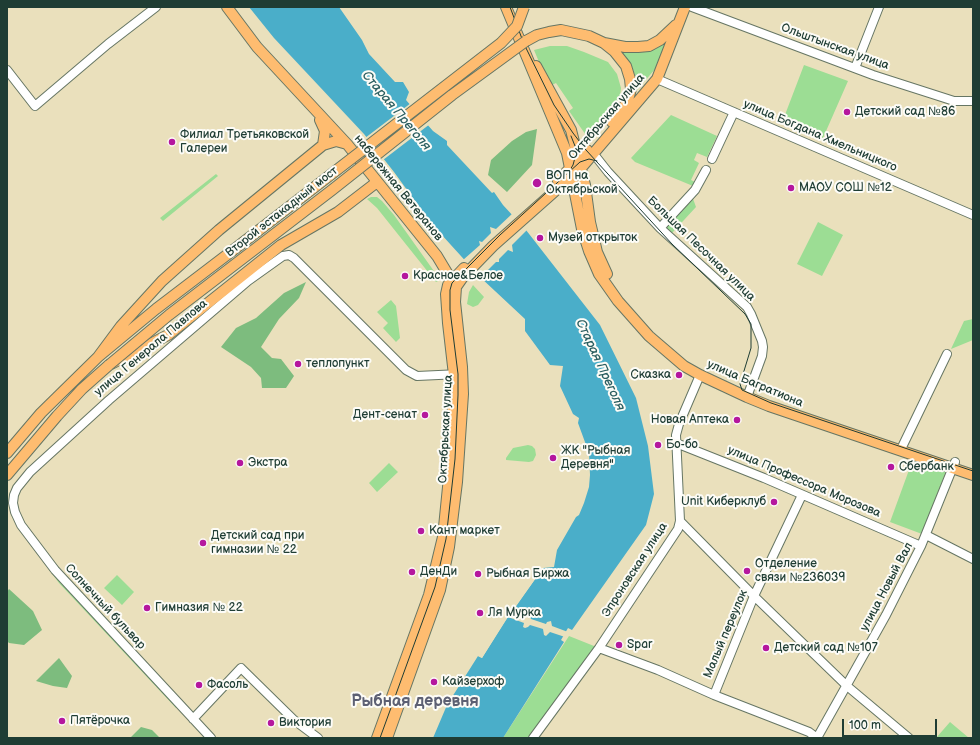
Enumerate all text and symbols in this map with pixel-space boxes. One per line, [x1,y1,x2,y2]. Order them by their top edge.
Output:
street label: Ольштынская улица [779,21,891,73]
water label: Старая Преголя [358,68,434,154]
street label: Октябрьская улица [566,71,648,163]
street label: улица Богдана Хмельницкого [741,97,899,175]
place label: Детский сад №86 [855,105,955,119]
marker: Детский сад №86 [842,107,852,117]
place label: Филиал Третьяковской Галереи [180,128,309,156]
street label: набережная Ветеранов [351,132,445,244]
marker: Филиал Третьяковской Галереи [167,137,177,147]
street label: Второй эстакадный мост [223,164,341,260]
place label: ВОП на Октябрьской [546,169,618,197]
marker: ВОП на Октябрьской [531,177,543,189]
place label: МАОУ СОШ №12 [799,181,892,195]
marker: МАОУ СОШ №12 [786,183,796,193]
street label: Большая Песочная улица [644,194,758,304]
place label: Музей открыток [548,231,637,245]
marker: Музей открыток [535,233,545,243]
place label: Красное&Белое [413,269,503,283]
marker: Красное&Белое [400,271,410,281]
street label: улица Генерала Павлова [92,297,210,399]
water label: Старая Преголя [572,317,628,413]
place label: теплопункт [306,357,370,371]
street label: улица Багратиона [705,357,805,411]
marker: теплопункт [293,359,303,369]
place label: Сказка [631,368,671,382]
marker: Сказка [674,370,684,380]
street label: Октябрьская улица [436,374,456,484]
place label: Дент-сенат [353,408,417,422]
marker: Дент-сенат [420,410,430,420]
place label: Новая Аптека [651,413,729,427]
marker: Новая Аптека [732,415,742,425]
place label: Бо-бо [666,438,698,452]
marker: Бо-бо [653,440,663,450]
street label: улица Профессора Морозова [725,443,883,521]
place label: ЖК "Рыбная Деревня" [561,444,630,472]
marker: ЖК "Рыбная Деревня" [548,453,558,463]
place label: Экстра [248,456,288,470]
marker: Экстра [235,458,245,468]
place label: Сбербанк [899,460,954,474]
marker: Сбербанк [886,462,896,472]
place label: Unit Киберклуб [681,495,766,509]
marker: Unit Киберклуб [769,497,779,507]
street label: Эпроновская улица [599,520,671,620]
place label: Кант маркет [429,524,500,538]
marker: Кант маркет [416,526,426,536]
place label: Детский сад при гимназии № 22 [211,529,305,557]
marker: Детский сад при гимназии № 22 [198,538,208,548]
street label: улица Новый Вал [858,540,916,634]
place label: Отделение связи №236039 [755,557,845,585]
street label: Солнечный бульвар [62,561,148,653]
place label: ДенДи [420,565,457,579]
marker: Отделение связи №236039 [742,566,752,576]
marker: ДенДи [407,567,417,577]
place label: Рыбная Биржа [486,567,569,581]
marker: Рыбная Биржа [473,569,483,579]
street label: Малый переулок [701,588,751,680]
place label: Гимназия № 22 [155,601,243,615]
marker: Гимназия № 22 [142,603,152,613]
place label: Ля Мурка [488,606,541,620]
marker: Ля Мурка [475,608,485,618]
place label: Spar [627,638,652,652]
marker: Spar [614,640,624,650]
place label: Детский сад №107 [774,641,878,655]
marker: Детский сад №107 [761,643,771,653]
place label: Кайзерхоф [442,675,504,689]
marker: Кайзерхоф [429,677,439,687]
place label: Фасоль [207,678,248,692]
marker: Фасоль [194,680,204,690]
district label: Рыбная деревня [351,692,479,712]
scale bar [844,711,939,737]
place label: Пятёрочка [70,714,130,728]
marker: Пятёрочка [57,716,67,726]
place label: Виктория [279,716,331,730]
marker: Виктория [266,718,276,728]
text: 100 m [849,718,881,733]

